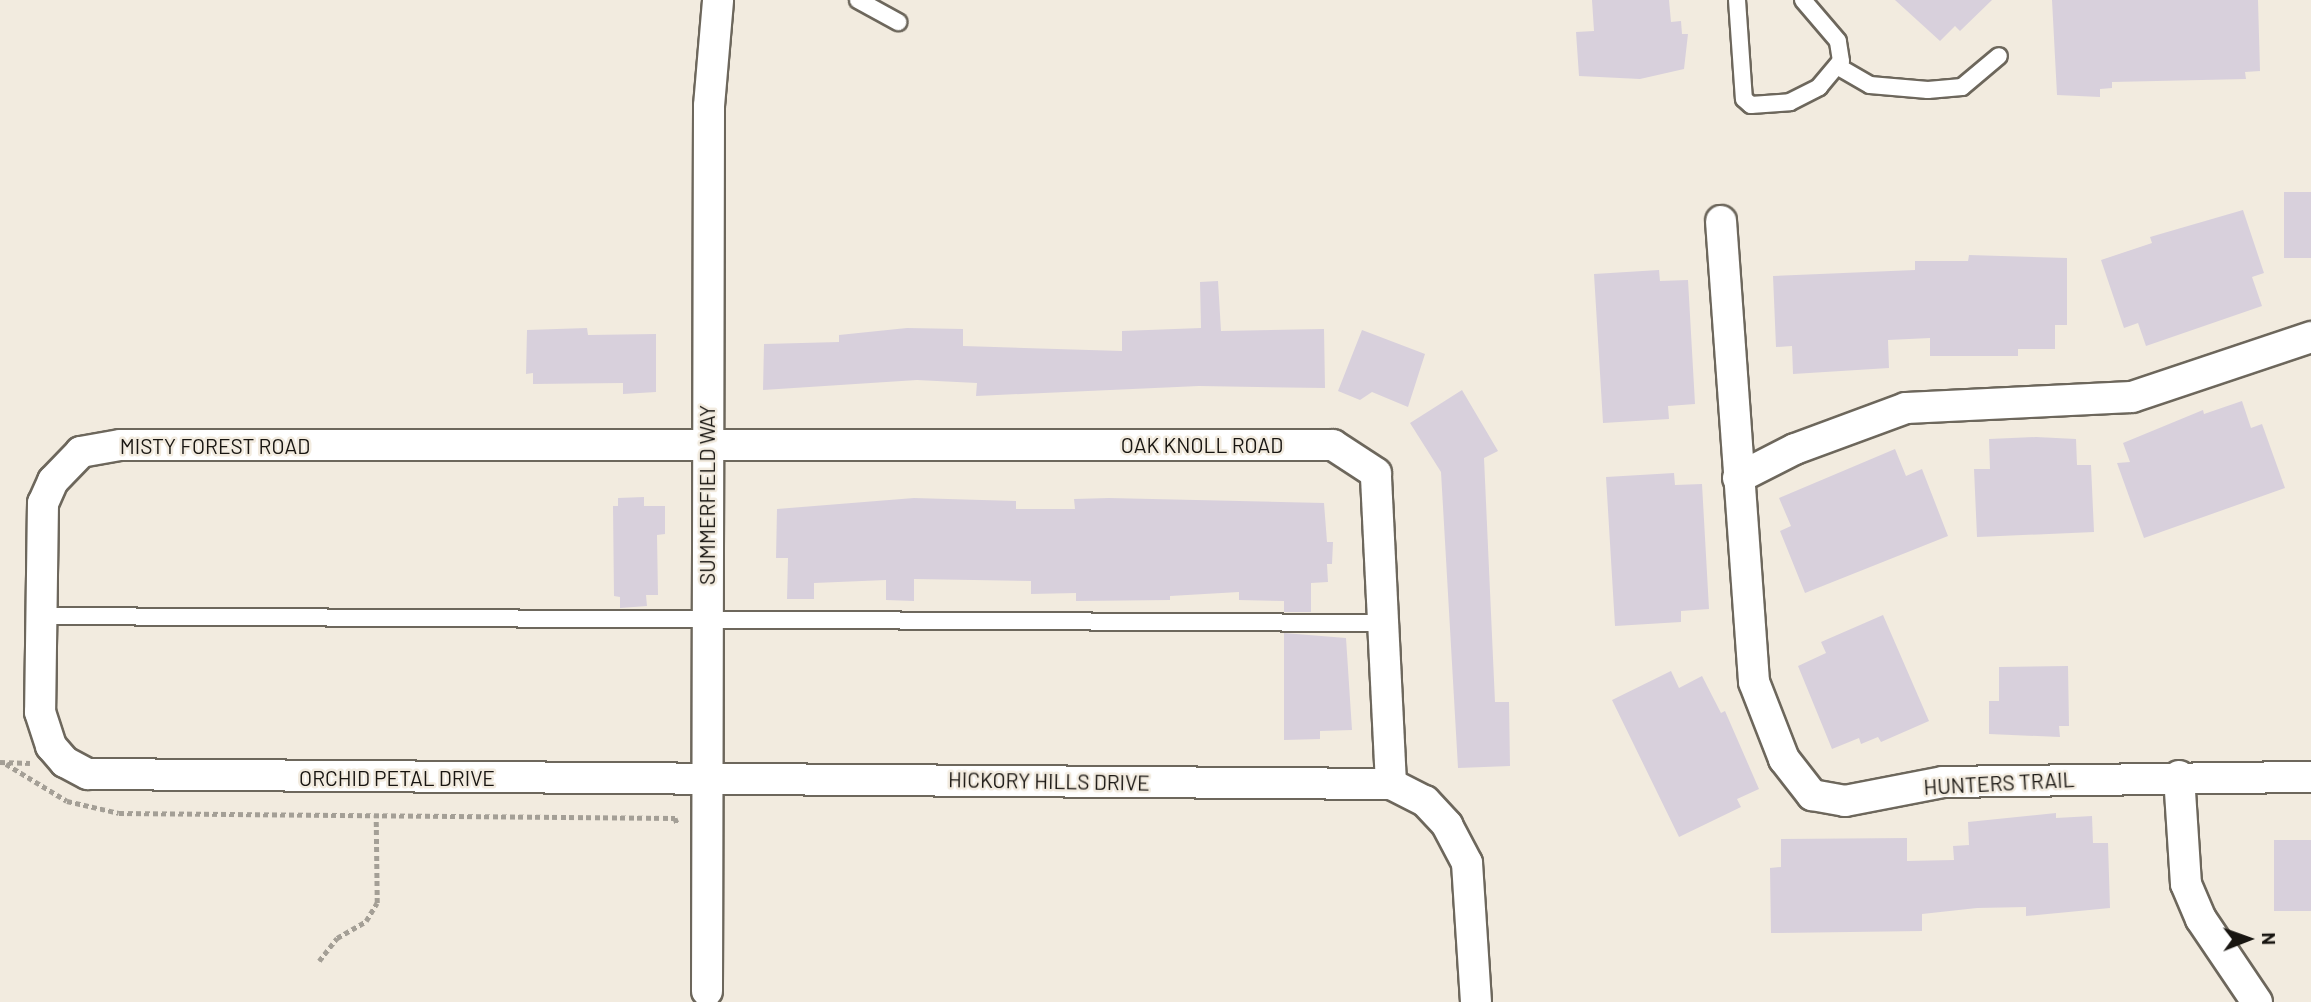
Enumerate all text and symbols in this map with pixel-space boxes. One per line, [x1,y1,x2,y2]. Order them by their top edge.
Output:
street label: SUMMERFIELD WAY [694,405,720,585]
street label: OAK KNOLL ROAD [1121,432,1283,458]
street label: MISTY FOREST ROAD [120,433,310,459]
street label: ORCHID PETAL DRIVE [299,765,495,791]
street label: HUNTERS TRAIL [1923,766,2075,800]
street label: HICKORY HILLS DRIVE [948,767,1150,795]
north arrow [2213,904,2283,974]
text: N [2258,932,2281,945]

